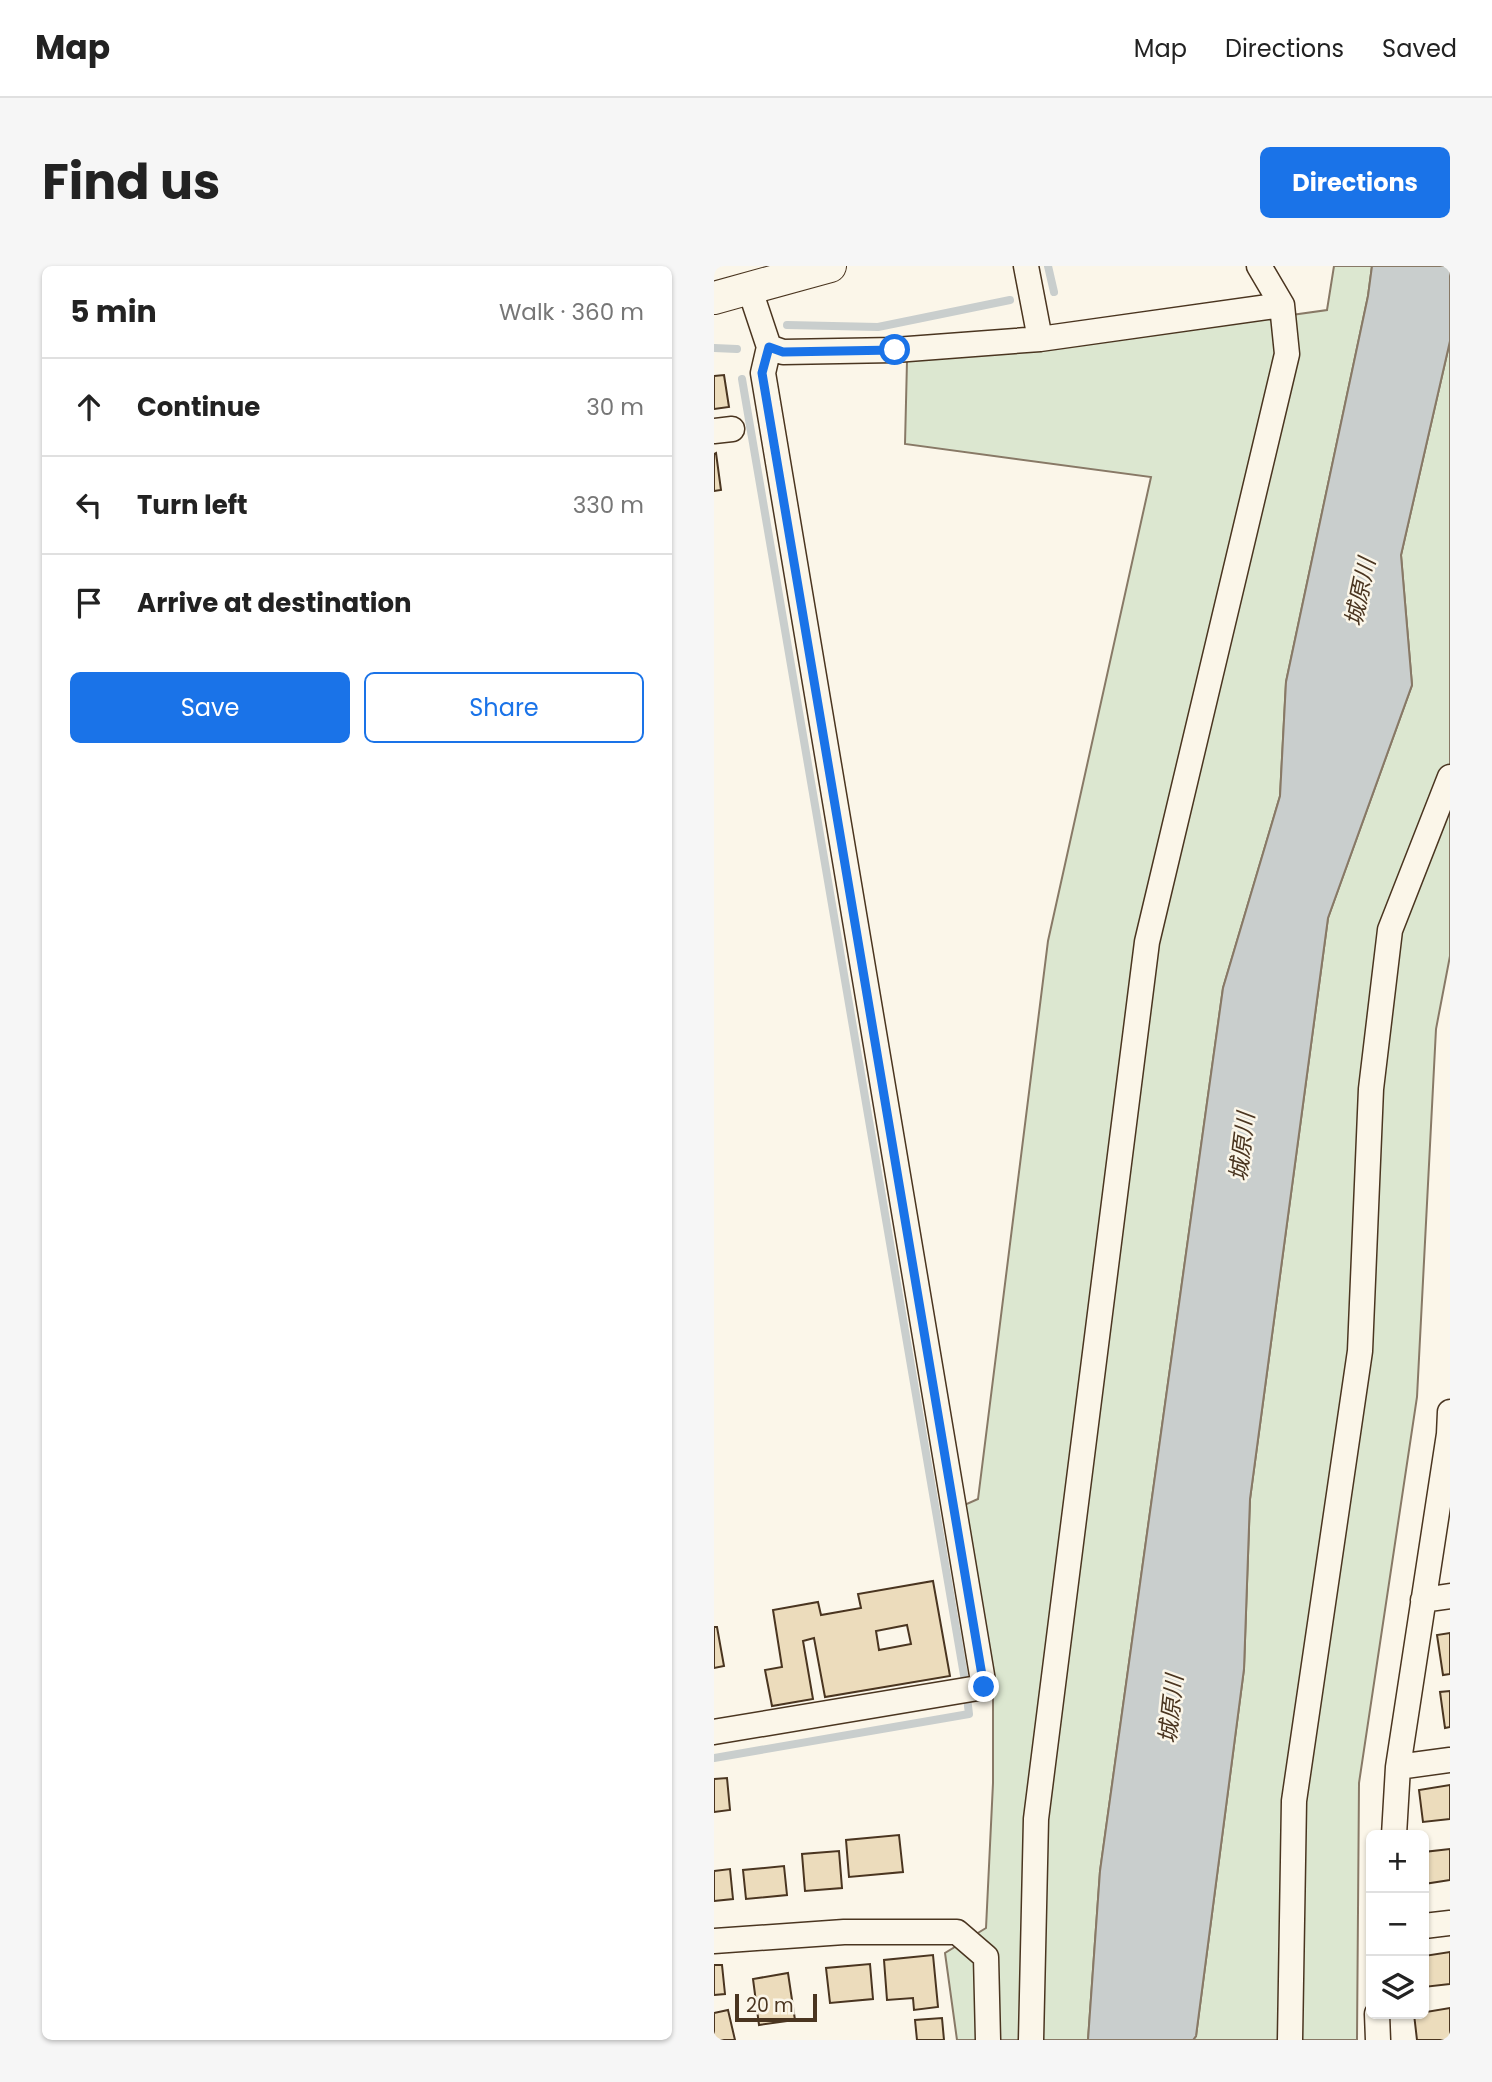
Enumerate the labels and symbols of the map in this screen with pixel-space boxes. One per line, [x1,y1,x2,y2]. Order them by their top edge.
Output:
route start [879,334,910,365]
water label: 城原川 [1337,552,1383,629]
water label: 城原川 [1222,1108,1262,1183]
water label: 城原川 [1151,1670,1191,1745]
route end [968,1671,999,1702]
scale bar [735,1991,817,2023]

